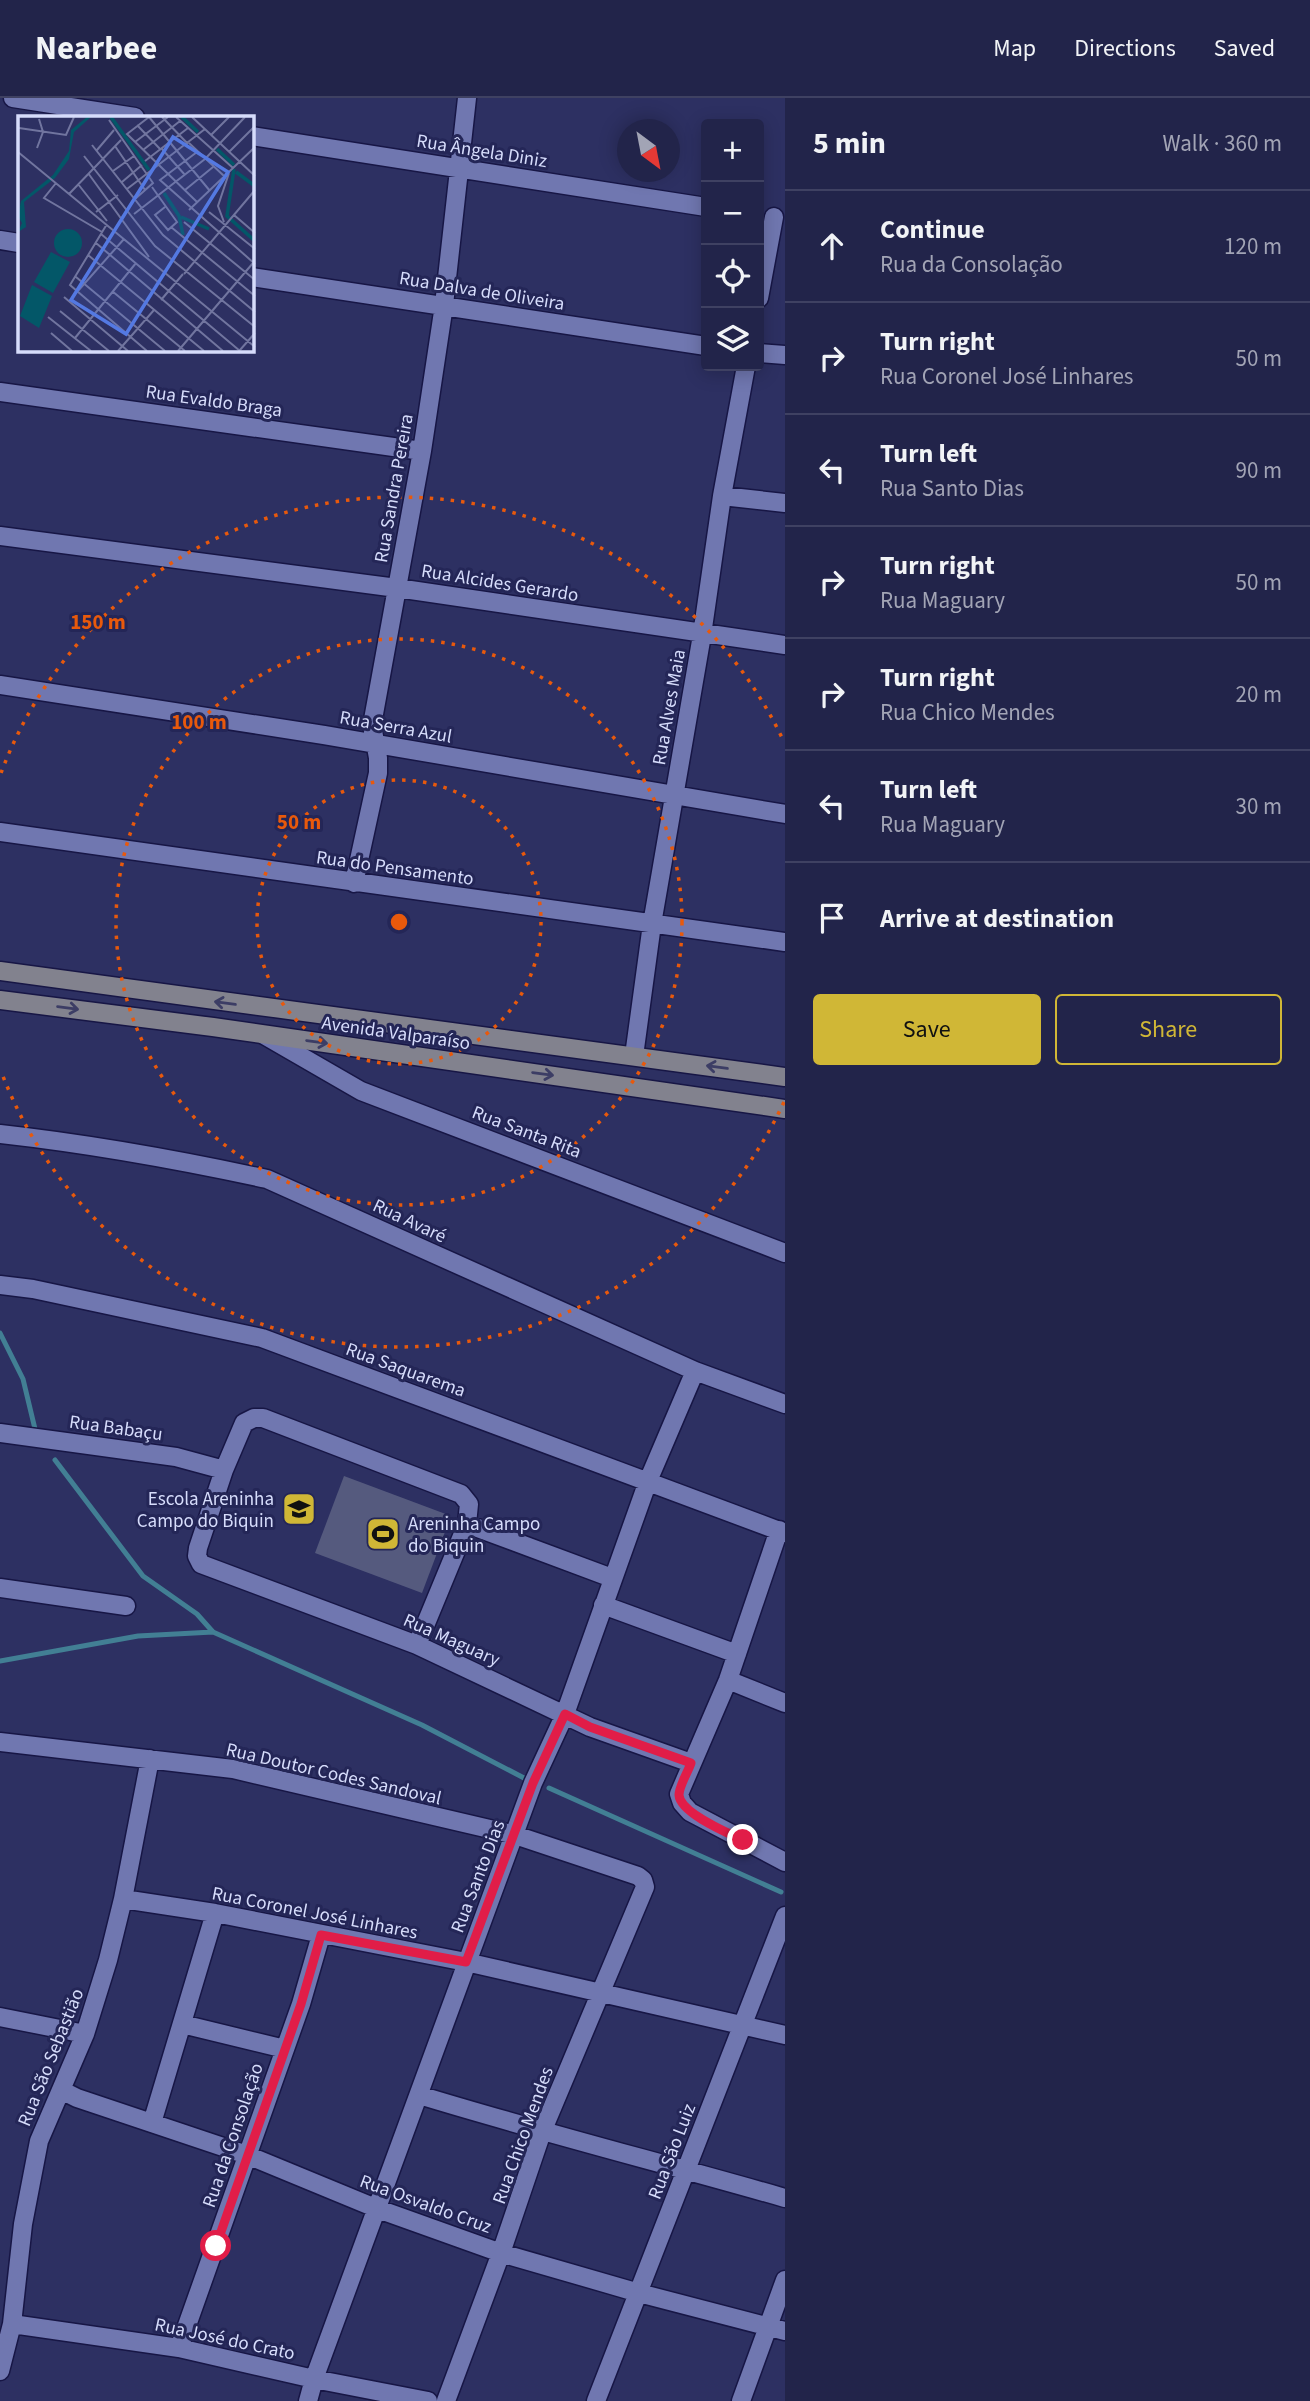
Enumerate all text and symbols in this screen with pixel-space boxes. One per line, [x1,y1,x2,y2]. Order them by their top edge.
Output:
text: Nearbee [35,25,157,72]
text: Map [993,31,1036,66]
text: Directions [1074,31,1176,66]
text: Saved [1214,31,1275,66]
inset map [18,116,254,352]
north arrow [617,119,680,182]
map controls [701,119,764,371]
button: + [701,119,764,182]
text: 5 min [813,122,886,165]
text: Walk · 360 m [1163,127,1282,160]
street label: Rua Ângela Diniz [415,128,549,175]
button: − [701,182,764,245]
text: Continue [880,211,985,248]
icon: ahead [813,227,851,265]
text: 120 m [1224,230,1282,263]
button: locate [701,245,764,308]
text: Rua da Consolação [880,248,1063,281]
street label: Rua Dalva de Oliveira [397,265,566,318]
button: layers [701,308,764,371]
text: Turn right [880,323,995,360]
icon: right [813,339,851,377]
text: 50 m [1235,342,1282,375]
text: Rua Coronel José Linhares [880,360,1133,393]
street label: Rua Evaldo Braga [144,379,284,424]
street label: Rua Sandra Pereira [368,412,421,565]
text: Turn left [880,435,977,472]
icon: left [813,451,851,489]
text: 90 m [1235,454,1282,487]
text: Rua Santo Dias [880,472,1024,505]
text: Turn right [880,547,995,584]
street label: Rua Alcides Gerardo [419,558,580,609]
icon: right [813,563,851,601]
text: 50 m [1235,566,1282,599]
text: Rua Maguary [880,584,1005,617]
text: 150 m [70,607,126,637]
street label: Rua Alves Maia [646,647,693,767]
text: Turn right [880,659,995,696]
icon: right [813,675,851,713]
text: 20 m [1235,678,1282,711]
text: Rua Chico Mendes [880,696,1055,729]
street label: Rua Serra Azul [337,704,454,751]
text: 100 m [171,707,227,737]
text: Turn left [880,771,977,808]
icon: left [813,787,851,825]
text: 30 m [1235,790,1282,823]
text: 50 m [277,807,321,837]
text: Rua Maguary [880,808,1005,841]
street label: Rua do Pensamento [314,844,475,893]
icon: arrive [813,899,851,937]
text: Arrive at destination [880,900,1114,937]
centre of rings [387,910,411,934]
button: Save [813,994,1041,1065]
button: Share [1055,994,1282,1065]
one-way arrow [214,996,236,1009]
one-way arrow [56,1002,79,1015]
street label: Avenida Valparaíso [320,1010,472,1057]
one-way arrow [306,1035,328,1048]
one-way arrow [707,1061,729,1074]
one-way arrow [531,1068,554,1081]
street label: Rua Santa Rita [468,1099,585,1166]
street label: Rua Avaré [368,1193,451,1250]
street label: Rua Saquarema [342,1336,469,1405]
street label: Rua Babaçu [67,1409,164,1448]
place label: Escola Areninha Campo do Biquin [137,1486,274,1535]
school or university icon: Escola Areninha Campo do Biquin [280,1490,318,1528]
place label: Areninha Campo do Biquin [408,1511,540,1560]
sports icon: Areninha Campo do Biquin [364,1515,402,1553]
street label: Rua Maguary [399,1607,504,1674]
street label: Rua Doutor Codes Sandoval [223,1737,444,1812]
street label: Rua Santo Dias [445,1816,512,1937]
route end [727,1824,758,1855]
street label: Rua Coronel José Linhares [209,1880,420,1947]
street label: Rua São Sebastião [11,1985,91,2130]
street label: Rua da Consolação [196,2060,271,2211]
street label: Rua Chico Mendes [486,2063,561,2208]
street label: Rua São Luiz [642,2100,703,2203]
street label: Rua Osvaldo Cruz [356,2168,495,2241]
route start [200,2230,231,2261]
street label: Rua José do Crato [152,2311,297,2367]

